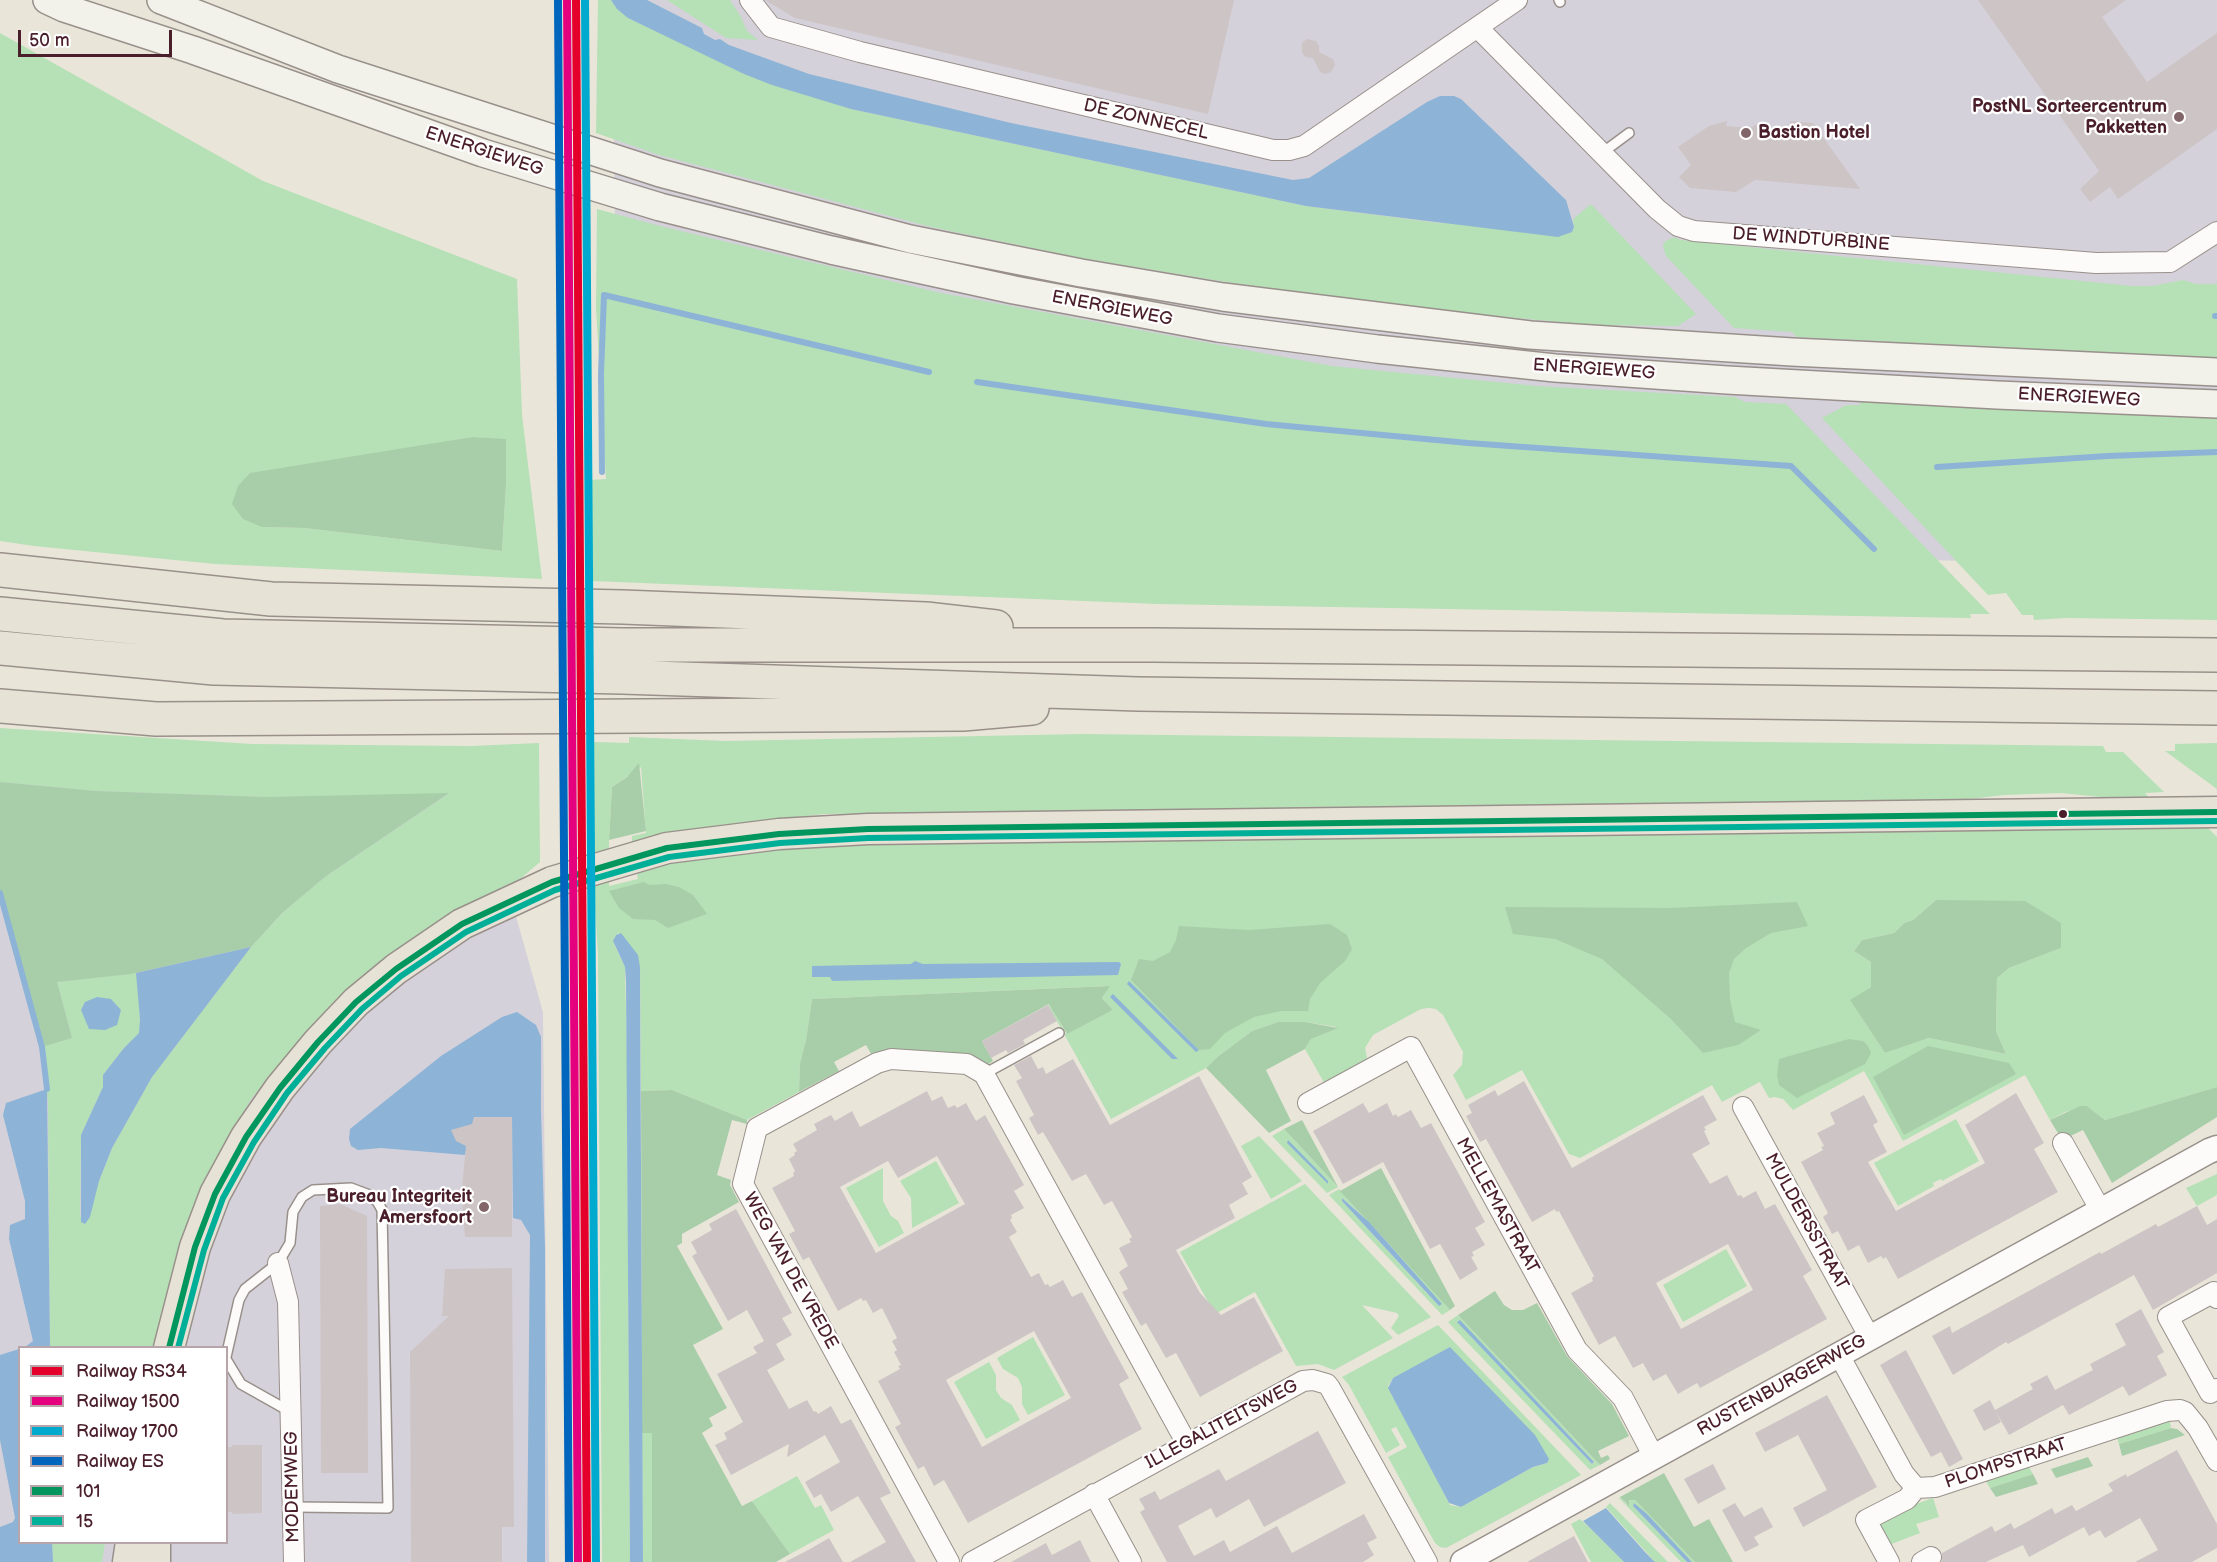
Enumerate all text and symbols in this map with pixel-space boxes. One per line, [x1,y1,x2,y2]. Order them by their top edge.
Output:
scale bar [21,18,176,56]
text: 50 m [29,30,70,51]
street label: DE ZONNECEL [1081,95,1211,145]
place label: PostNL Sorteercentrum Pakketten [1972,96,2167,138]
marker: PostNL Sorteercentrum Pakketten [2172,110,2186,124]
place label: Bastion Hotel [1758,122,1870,144]
street label: ENERGIEWEG [422,123,546,181]
marker: Bastion Hotel [1739,126,1753,140]
street label: DE WINDTURBINE [1732,224,1890,256]
street label: ENERGIEWEG [1050,287,1174,331]
street label: ENERGIEWEG [1532,355,1656,385]
street label: ENERGIEWEG [2017,384,2141,412]
unlabelled marker [2057,808,2069,820]
street label: MELLEMASTRAAT [1451,1134,1543,1278]
street label: MULDERSSTRAAT [1759,1150,1853,1294]
place label: Bureau Integriteit Amersfoort [326,1186,472,1228]
street label: WEG VAN DE VREDE [738,1189,842,1353]
marker: Bureau Integriteit Amersfoort [477,1200,491,1214]
street label: RUSTENBURGERWEG [1694,1331,1870,1441]
legend [18,1346,228,1544]
text: Railway RS34 [76,1361,187,1382]
street label: ILLEGALITEITSWEG [1142,1376,1302,1474]
text: Railway 1500 [76,1391,180,1412]
text: Railway 1700 [76,1421,178,1442]
street label: MODEMWEG [281,1431,305,1543]
street label: PLOMPSTRAAT [1942,1434,2070,1494]
text: Railway ES [76,1451,164,1472]
text: 101 [76,1481,101,1502]
text: 15 [76,1511,93,1532]

